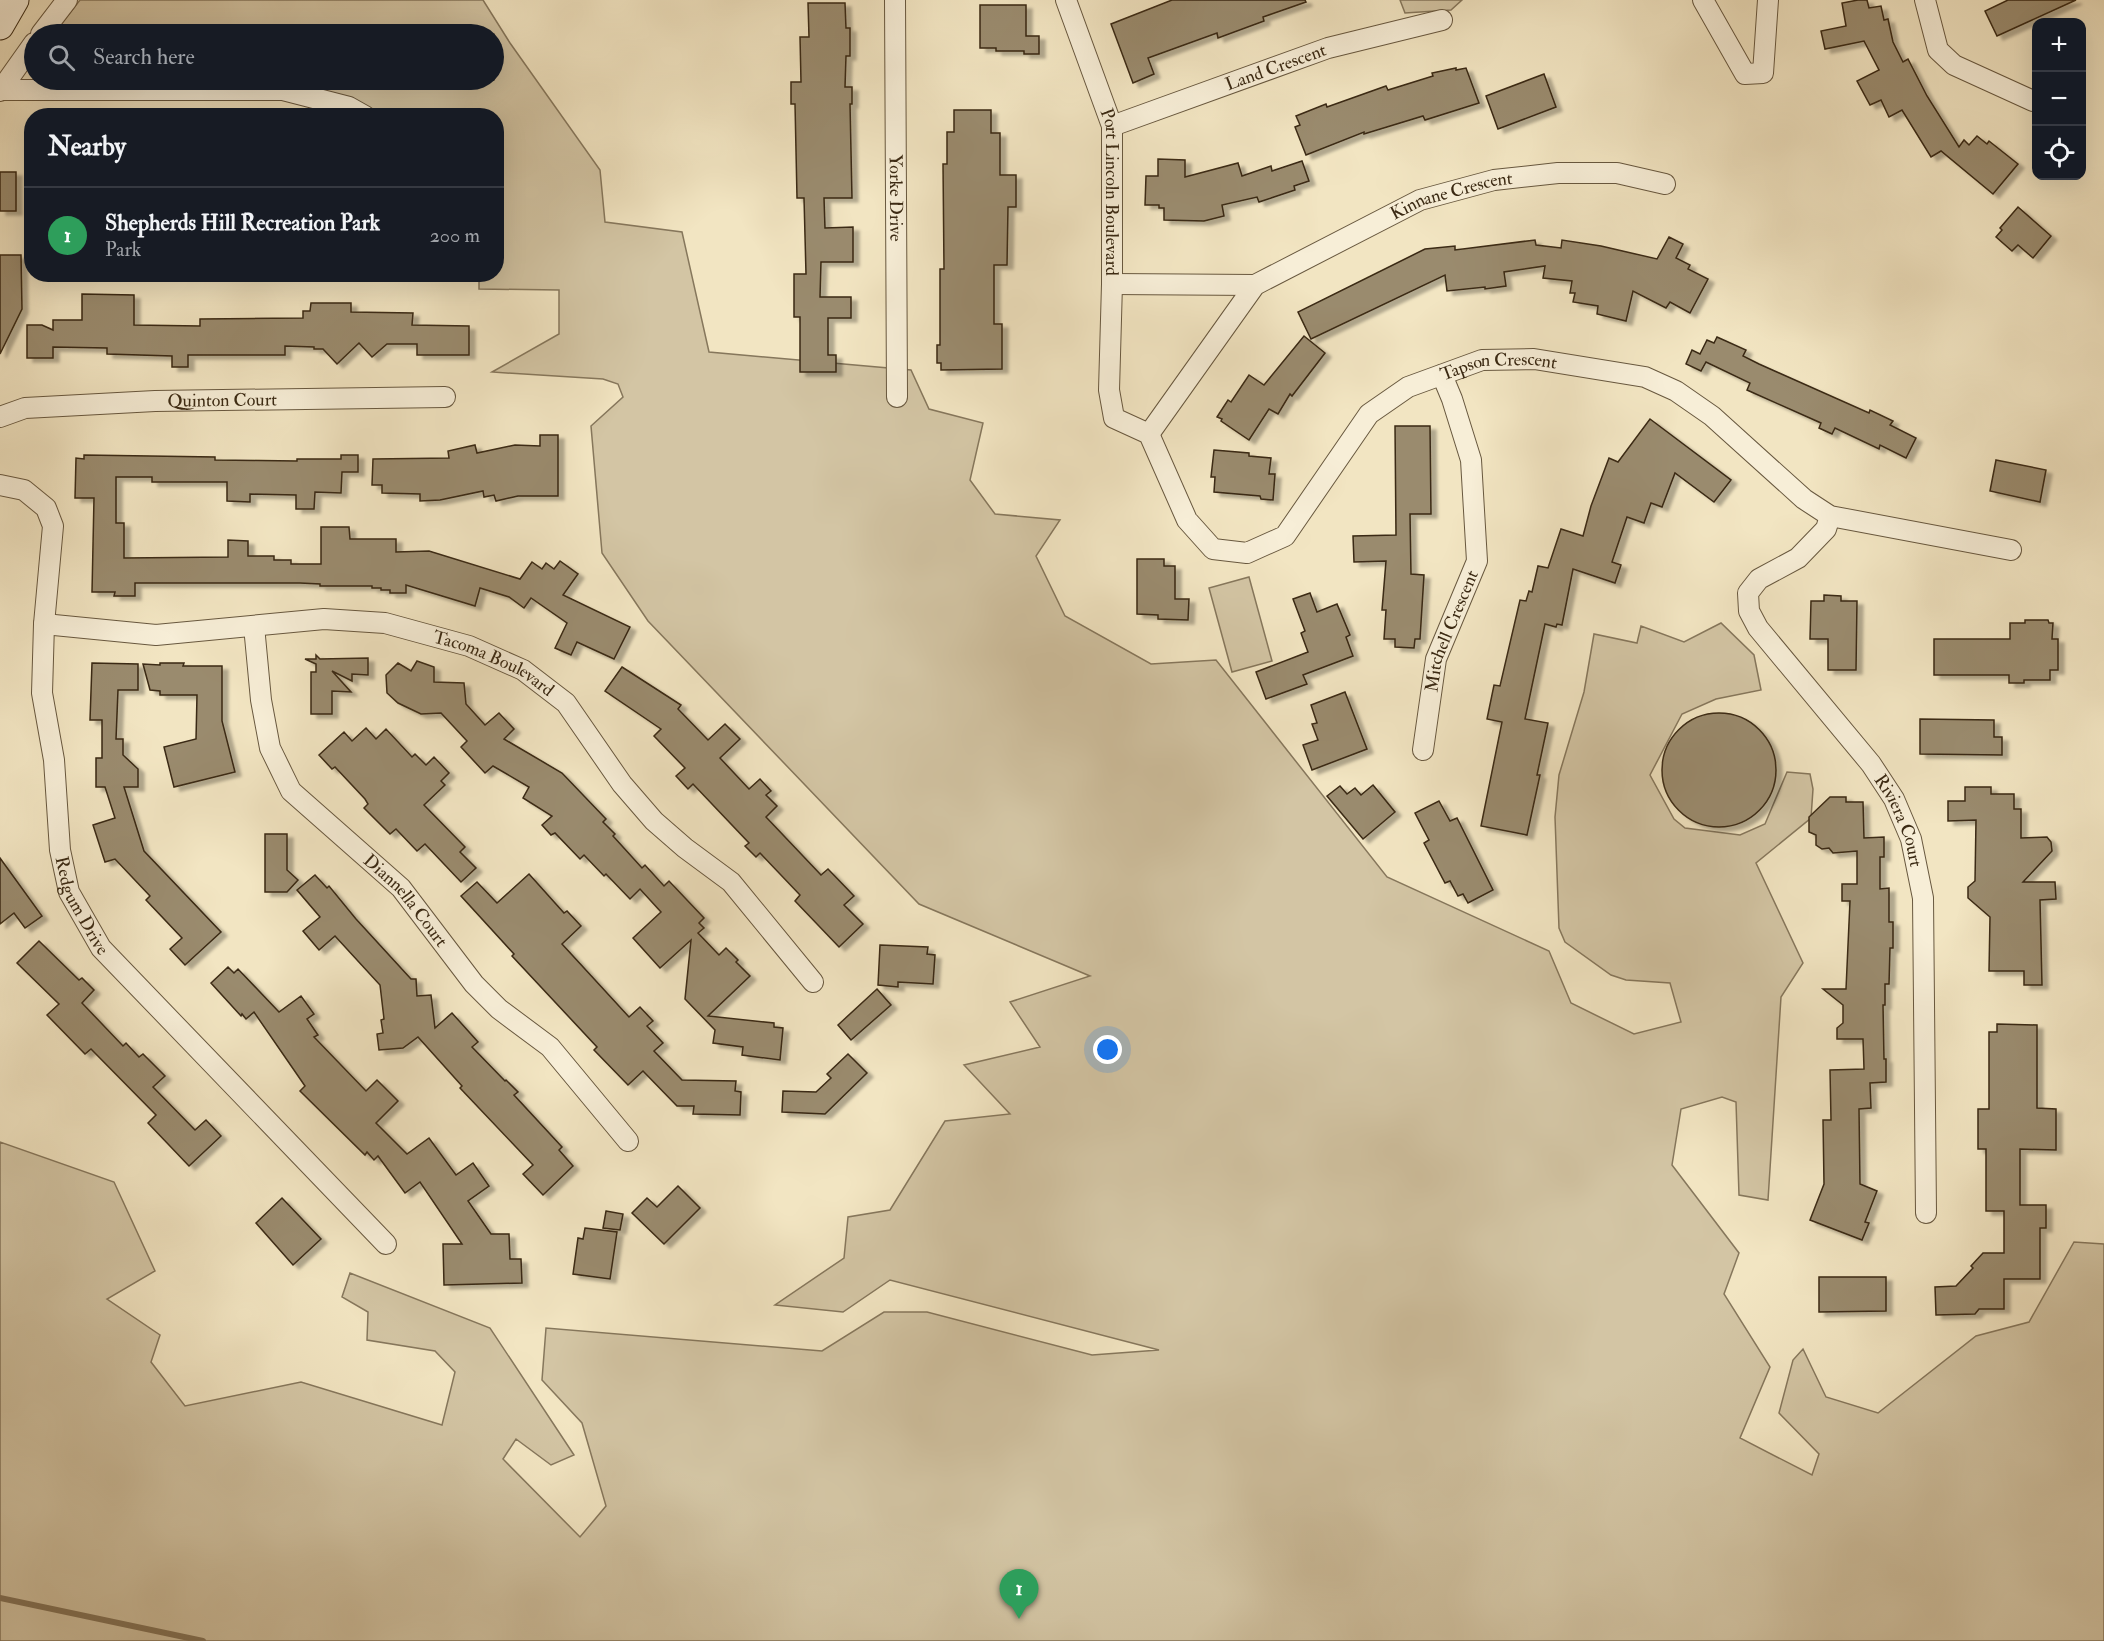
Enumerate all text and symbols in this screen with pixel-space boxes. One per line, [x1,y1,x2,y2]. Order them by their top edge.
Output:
map controls [2032,18,2086,180]
button: + [2032,18,2086,72]
search box [24,24,504,90]
street label: Land Crescent [1222,39,1330,96]
icon: search [45,41,78,74]
text: Search here [93,43,195,71]
button: − [2032,72,2086,126]
street label: Port Lincoln Boulevard [1094,105,1123,276]
button: locate [2032,126,2086,180]
text: Nearby [48,131,126,163]
street label: Yorke Drive [884,154,907,242]
street label: Kinnane Crescent [1386,167,1514,225]
text: Shepherds Hill Recreation Park [105,209,380,237]
text: 1 [64,223,71,248]
text: 200 m [430,223,480,248]
text: Park [105,237,141,262]
street label: Tapson Crescent [1437,348,1559,386]
street label: Quinton Court [167,388,277,413]
street label: Mitchell Crescent [1420,567,1484,693]
street label: Tacoma Boulevard [430,626,559,702]
street label: Riviera Court [1869,770,1927,869]
street label: Diannella Court [358,849,453,952]
street label: Redgum Drive [50,854,113,961]
your location [1093,1035,1122,1064]
pin: 1 [1000,1570,1038,1619]

